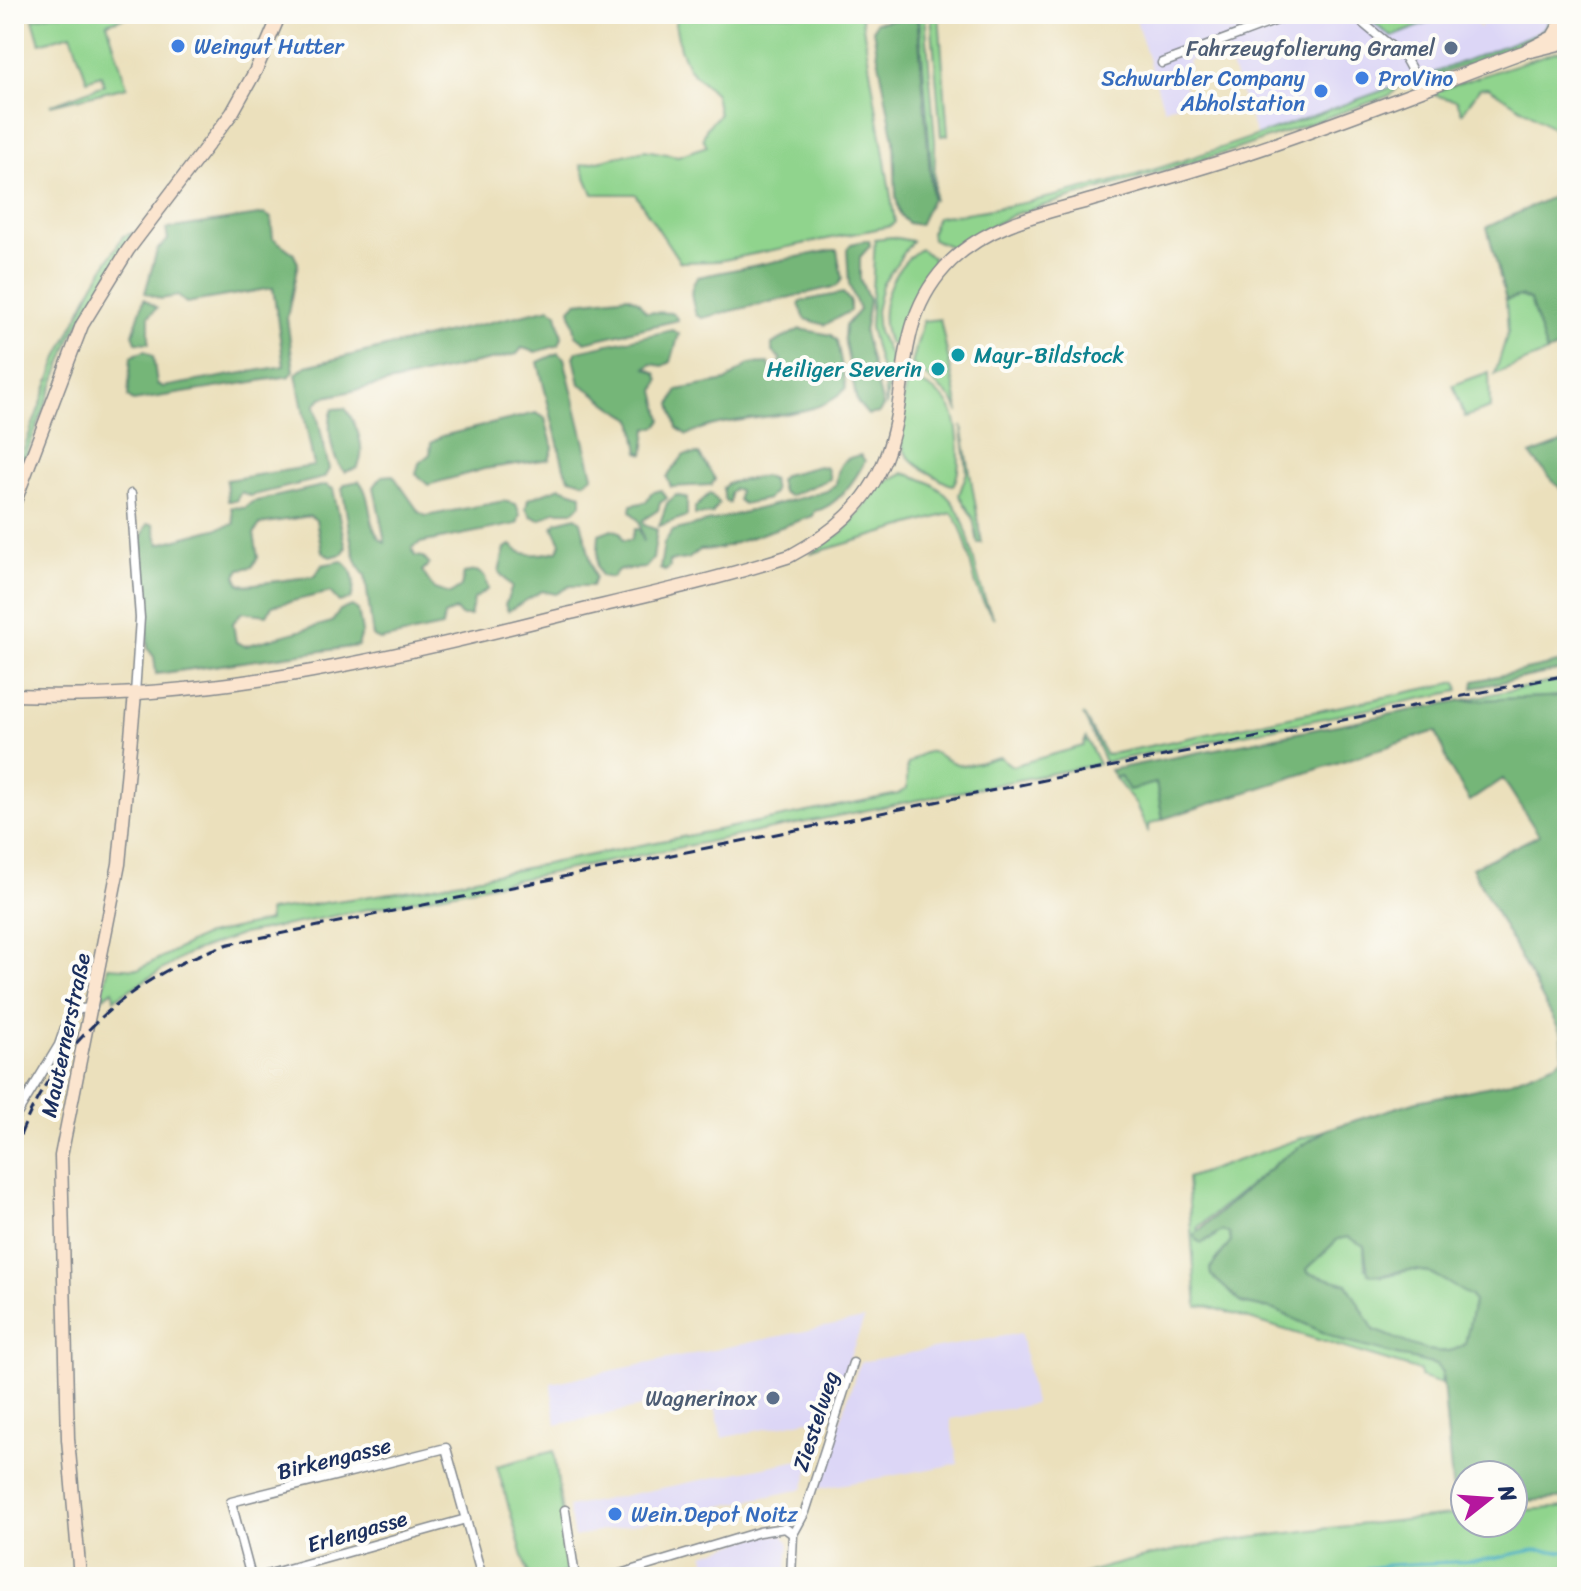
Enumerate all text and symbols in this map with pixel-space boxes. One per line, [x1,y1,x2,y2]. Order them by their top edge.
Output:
place label: Weingut Hutter [194,27,346,66]
place label: Fahrzeugfolierung Gramel [1186,29,1436,68]
marker: Weingut Hutter [169,37,187,55]
marker: Fahrzeugfolierung Gramel [1442,39,1460,57]
place label: Schwurbler Company Abholstation [1101,59,1306,123]
place label: ProVino [1378,59,1454,98]
marker: ProVino [1353,69,1371,87]
marker: Schwurbler Company Abholstation [1312,82,1330,100]
place label: Mayr-Bildstock [974,336,1125,375]
marker: Mayr-Bildstock [949,346,967,364]
place label: Heiliger Severin [767,350,922,389]
marker: Heiliger Severin [929,360,947,378]
street label: Mauternerstraße [29,949,102,1121]
street label: Ziestelweg [781,1366,850,1476]
place label: Wagnerinox [645,1379,758,1418]
marker: Wagnerinox [764,1389,782,1407]
street label: Birkengasse [273,1425,395,1491]
north arrow [1449,1459,1529,1539]
text: N [1486,1479,1529,1507]
place label: Wein.Depot Noitz [631,1495,798,1534]
street label: Erlengasse [302,1498,412,1564]
marker: Wein.Depot Noitz [606,1505,624,1523]

